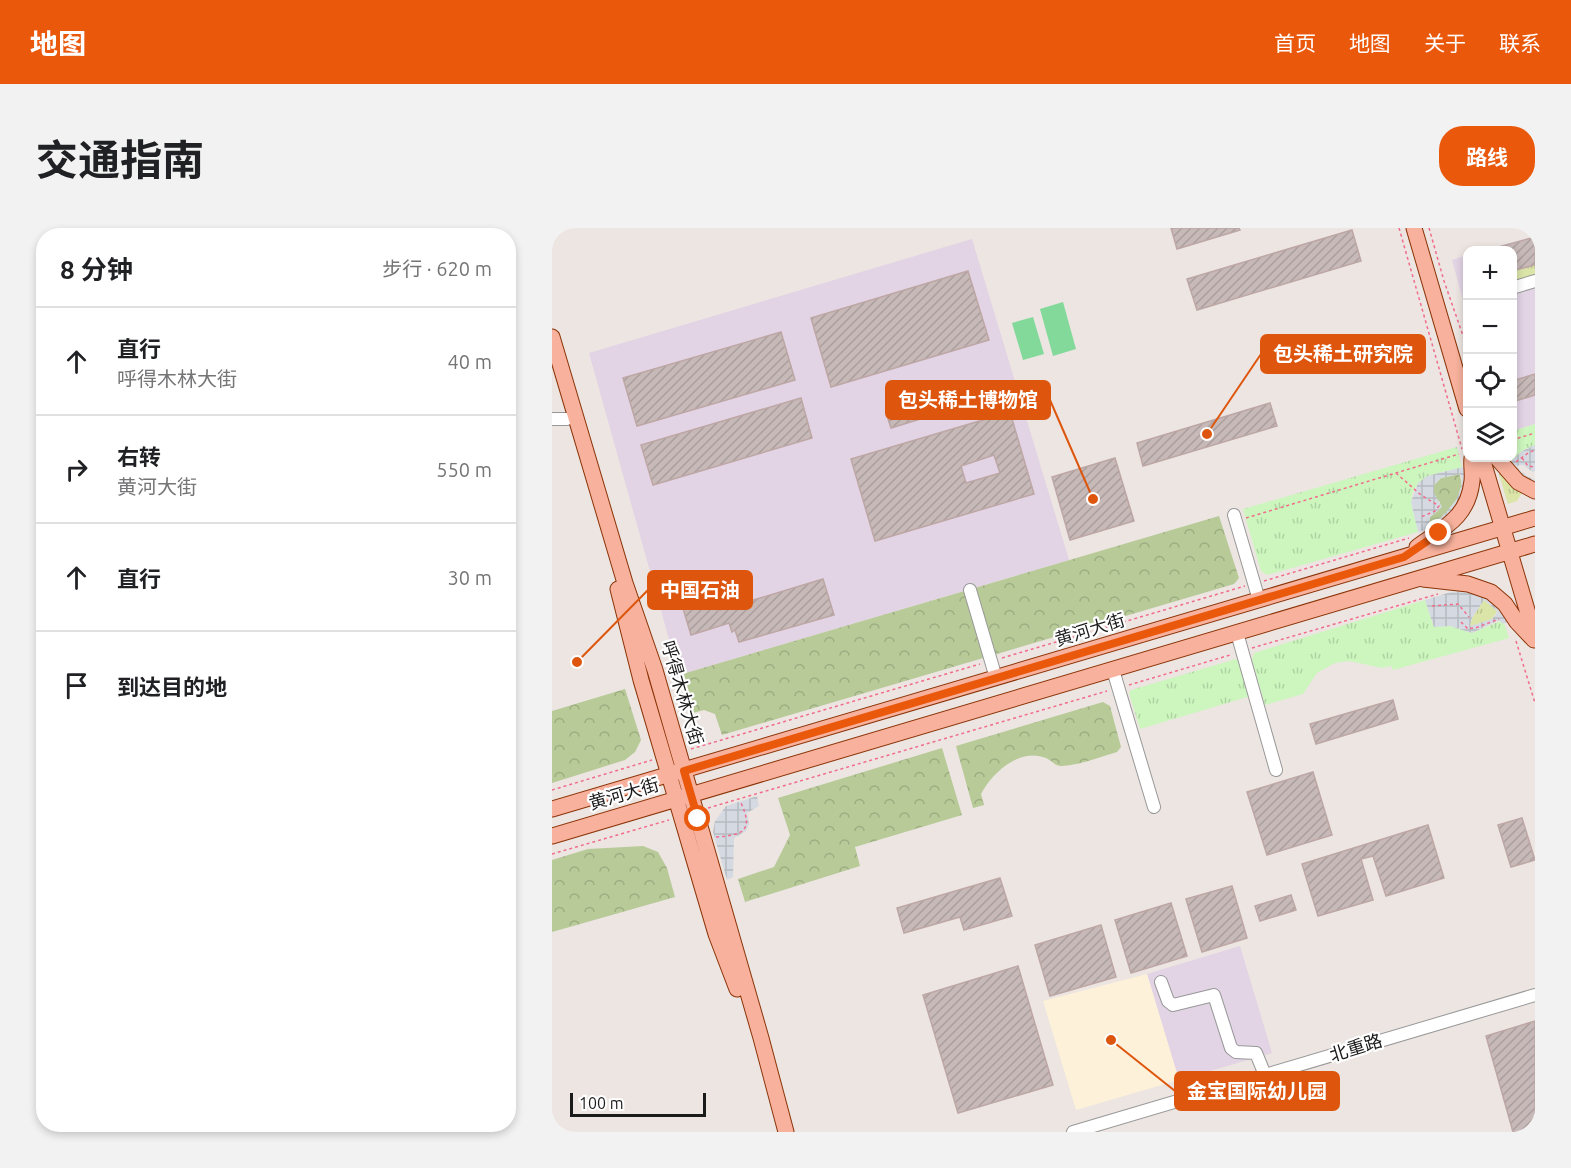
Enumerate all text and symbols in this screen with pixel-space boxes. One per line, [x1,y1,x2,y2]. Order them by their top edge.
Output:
text: 地图 [30,28,86,59]
text: 首页 [1274,31,1316,55]
text: 地图 [1349,31,1391,55]
text: 关于 [1424,31,1466,55]
text: 联系 [1499,31,1541,55]
button: 路线 [1439,126,1535,186]
text: 交通指南 [36,136,204,183]
map controls [1463,246,1517,462]
button: + [1463,246,1517,300]
text: 8 分钟 [60,255,133,284]
text: 步行 · 620 m [382,257,492,280]
button: − [1463,300,1517,354]
callout: 包头稀土研究院 [1261,335,1425,373]
text: 直行 [117,336,161,361]
text: 包头稀土研究院 [1273,342,1413,365]
icon: ahead [60,345,93,378]
text: 40 m [448,350,492,373]
button: locate [1463,354,1517,408]
text: 呼得木林大街 [117,367,237,390]
callout: 包头稀土博物馆 [886,381,1050,419]
text: 包头稀土博物馆 [898,388,1038,411]
button: layers [1463,408,1517,462]
text: 右转 [117,444,161,469]
icon: right [60,453,93,486]
text: 550 m [436,458,492,481]
text: 黄河大街 [117,475,197,498]
route end [1425,519,1451,545]
icon: ahead [60,561,93,594]
text: 直行 [117,566,161,591]
text: 30 m [448,566,492,589]
callout: 中国石油 [648,571,752,609]
text: 中国石油 [660,578,740,601]
street label: 黄河大街 [1052,609,1127,649]
street label: 呼得木林大街 [658,638,707,747]
icon: arrive [60,669,93,702]
text: 到达目的地 [117,674,227,699]
street label: 黄河大街 [586,774,661,813]
route start [684,805,710,831]
street label: 北重路 [1327,1030,1384,1065]
callout: 金宝国际幼儿园 [1175,1072,1339,1110]
text: 金宝国际幼儿园 [1187,1079,1327,1102]
scale bar [570,1090,706,1118]
text: 100 m [579,1094,624,1112]

